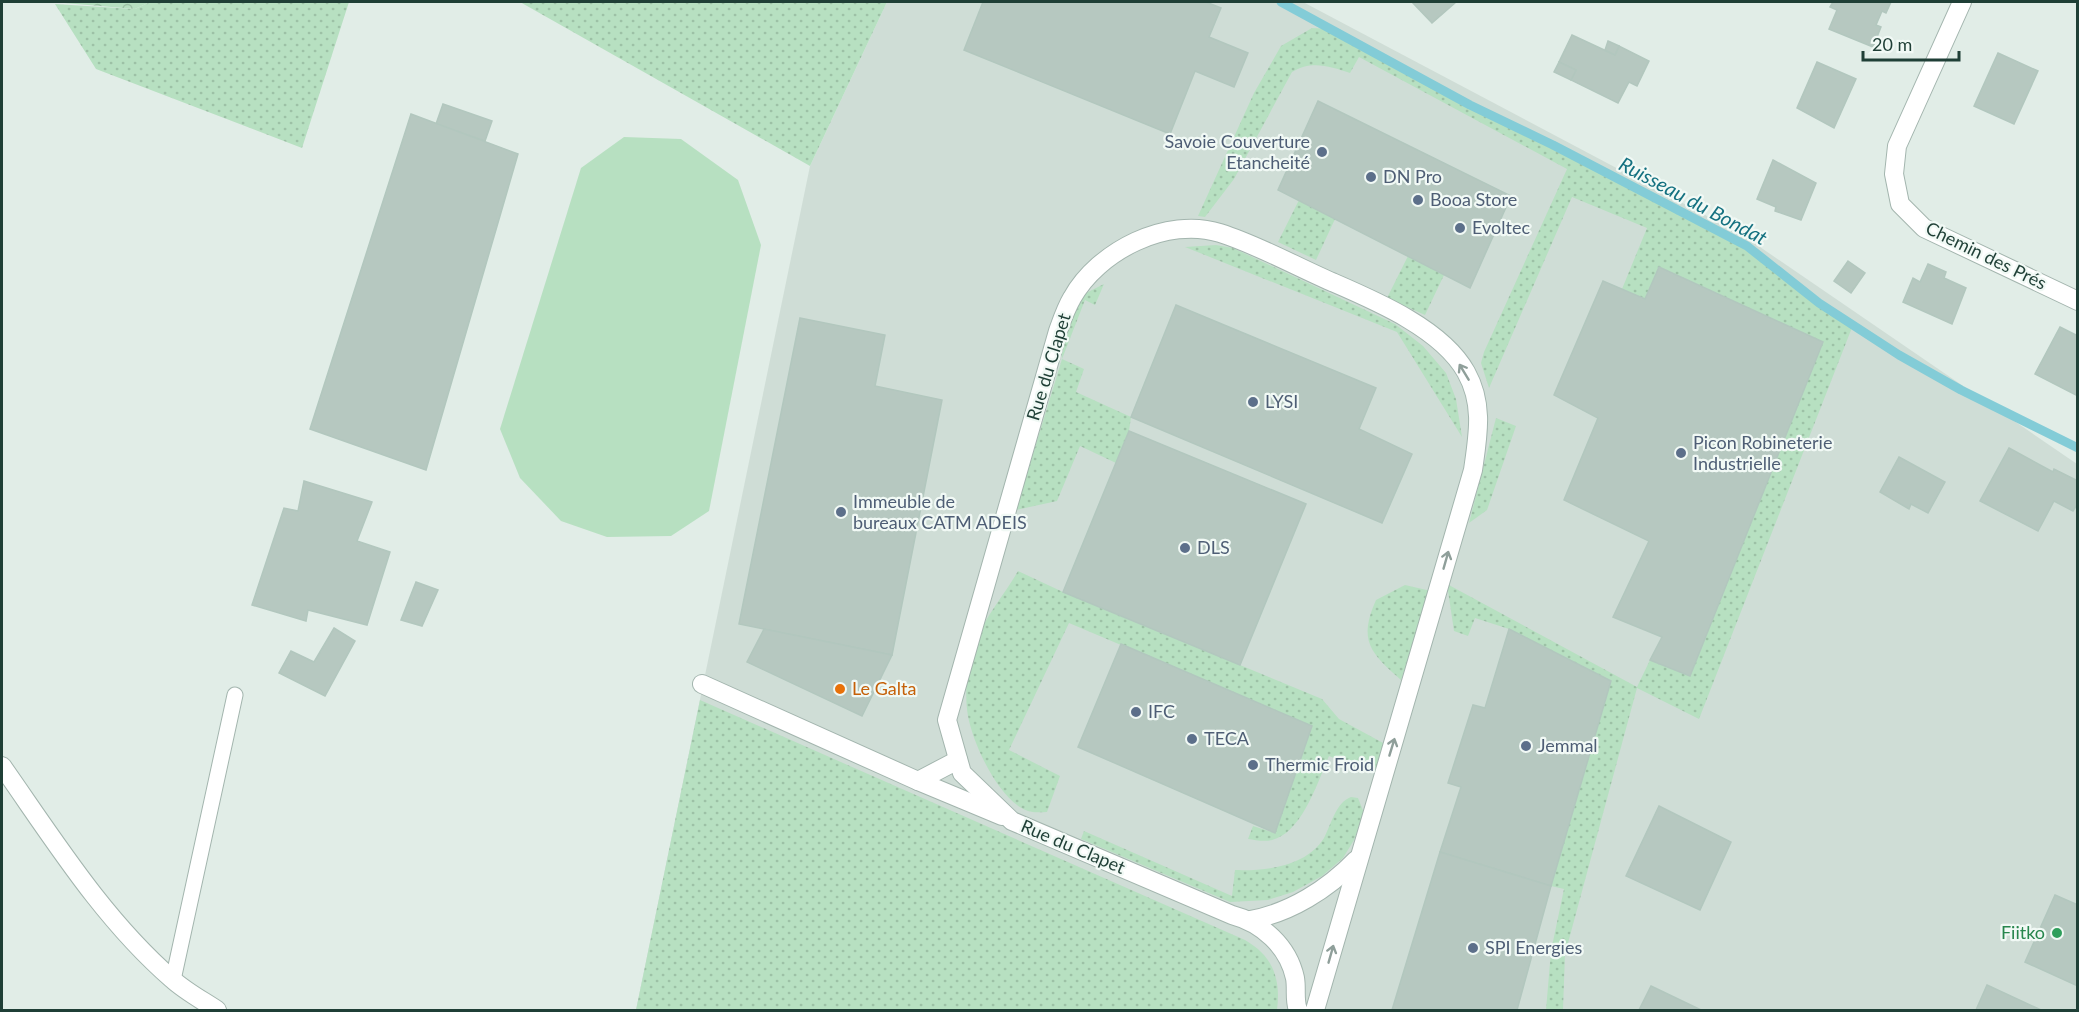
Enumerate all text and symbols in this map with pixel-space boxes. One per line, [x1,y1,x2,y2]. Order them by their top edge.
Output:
scale bar [1863,24,1959,62]
text: 20 m [1872,33,1912,55]
place label: Savoie Couverture Etancheité [1165,130,1310,173]
marker: Savoie Couverture Etancheité [1315,145,1329,159]
water label: Ruisseau du Bondat [1615,151,1772,249]
place label: DN Pro [1383,165,1442,187]
marker: DN Pro [1364,170,1378,184]
place label: Booa Store [1430,188,1517,210]
marker: Booa Store [1411,193,1425,207]
place label: Evoltec [1472,216,1530,238]
street label: Chemin des Prés [1923,216,2051,294]
marker: Evoltec [1453,221,1467,235]
street label: Rue du Clapet [1021,310,1075,423]
one-way arrow [1458,364,1470,381]
place label: LYSI [1265,390,1298,412]
marker: LYSI [1246,395,1260,409]
place label: Picon Robineterie Industrielle [1693,431,1832,474]
marker: Picon Robineterie Industrielle [1674,446,1688,460]
place label: Immeuble de bureaux CATM ADEIS [853,490,1027,533]
marker: Immeuble de bureaux CATM ADEIS [834,505,848,519]
place label: DLS [1197,536,1230,558]
marker: DLS [1178,541,1192,555]
one-way arrow [1441,551,1452,570]
place label: Le Galta [852,677,916,699]
marker: Le Galta [833,682,847,696]
place label: IFC [1148,700,1175,722]
marker: IFC [1129,705,1143,719]
place label: TECA [1204,727,1250,749]
marker: TECA [1185,732,1199,746]
place label: Jemmal [1538,734,1598,756]
one-way arrow [1387,738,1398,757]
marker: Jemmal [1519,739,1533,753]
place label: Thermic Froid [1265,753,1374,775]
marker: Thermic Froid [1246,758,1260,772]
street label: Rue du Clapet [1018,814,1129,878]
place label: Fiitko [2001,921,2045,943]
marker: Fiitko [2050,926,2064,940]
place label: SPI Energies [1485,936,1582,958]
marker: SPI Energies [1466,941,1480,955]
one-way arrow [1326,945,1337,964]

